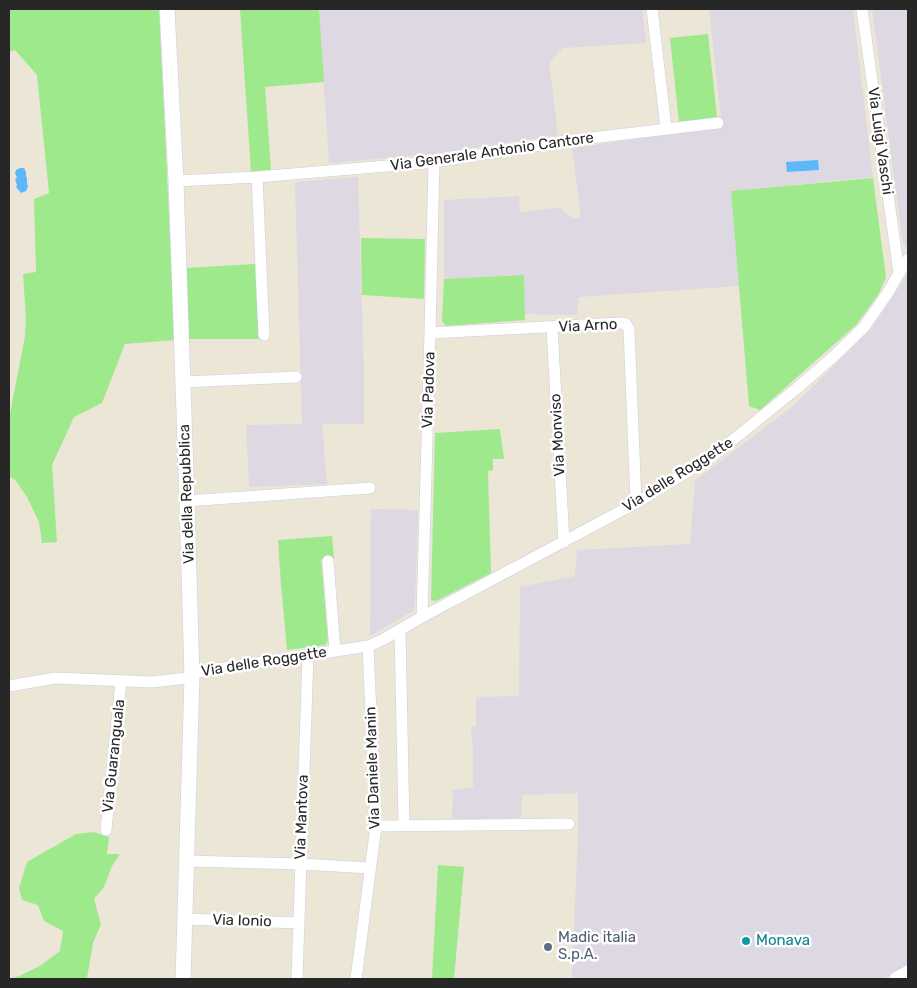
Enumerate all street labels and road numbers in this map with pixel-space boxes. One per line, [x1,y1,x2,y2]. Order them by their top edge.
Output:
street label: Via Luigi Vaschi [864,86,896,196]
street label: Via Generale Antonio Cantore [389,129,595,175]
street label: Via Arno [558,315,618,337]
street label: Via Padova [419,351,439,429]
street label: Via Monviso [547,393,569,477]
street label: Via della Repubblica [176,424,198,564]
street label: Via delle Roggette [619,434,737,516]
street label: Via delle Roggette [200,643,328,681]
street label: Via Guaranguala [99,698,129,814]
street label: Via Daniele Manin [362,706,384,830]
street label: Via Mantova [292,774,312,860]
street label: Via Ionio [212,911,272,931]

